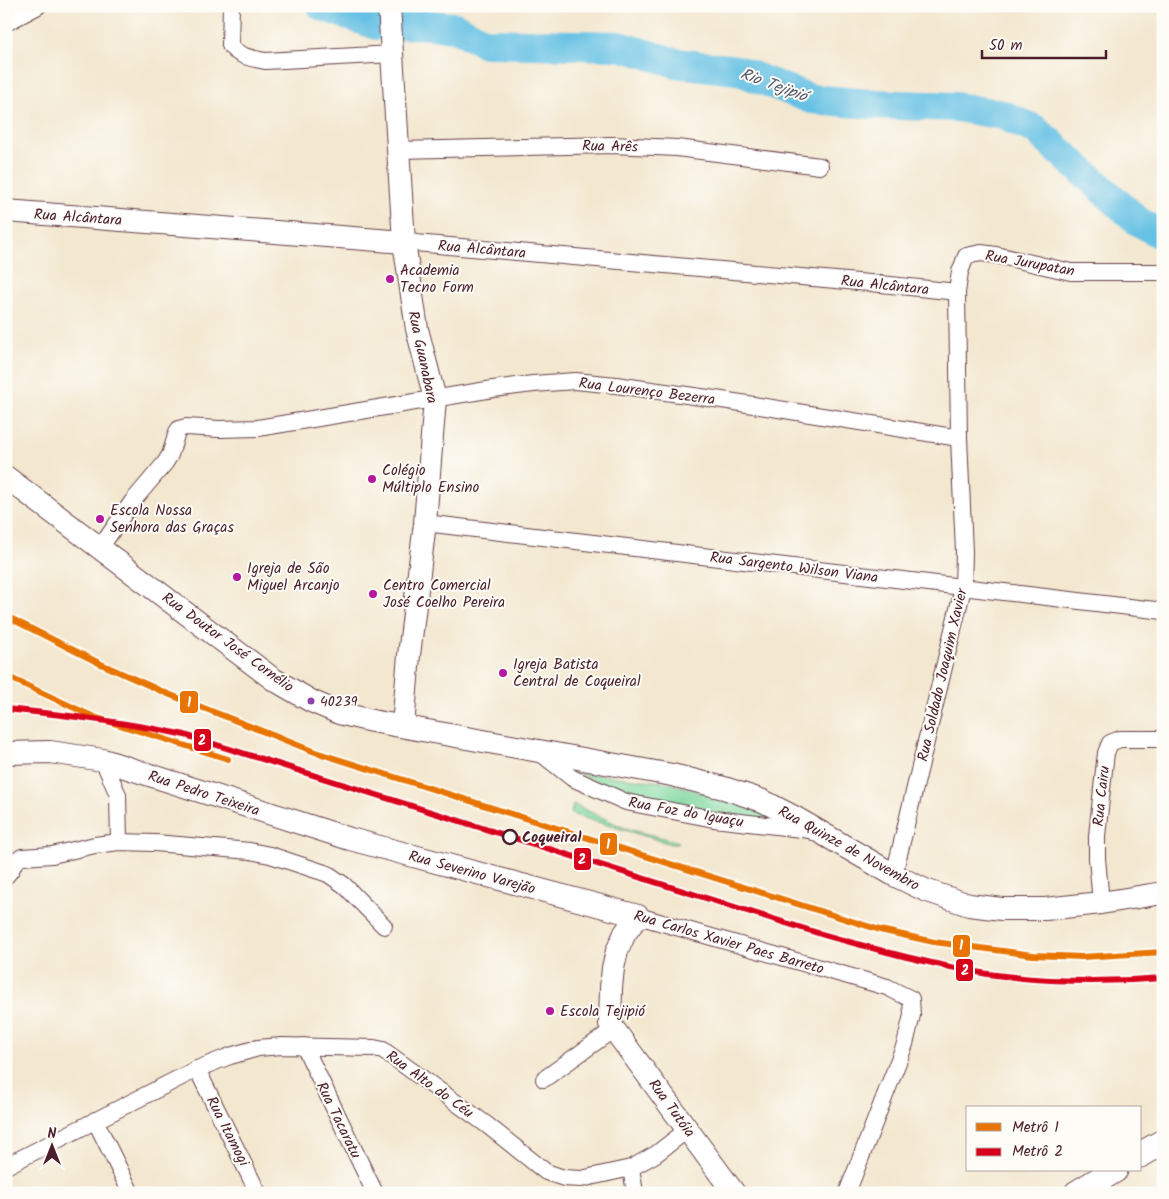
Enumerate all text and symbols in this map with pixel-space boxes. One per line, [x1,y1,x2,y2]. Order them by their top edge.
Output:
scale bar [982,28,1105,60]
text: 50 m [989,34,1023,58]
water label: Rio Tejipió [737,62,814,110]
street label: Rua Arês [582,135,639,159]
street label: Rua Alcântara [33,203,123,233]
street label: Rua Alcântara [437,234,527,266]
street label: Rua Jurupatan [983,244,1076,284]
place label: Academia Tecno Form [400,259,474,300]
street label: Rua Alcântara [840,269,930,303]
marker: Academia Tecno Form [384,273,396,285]
street label: Rua Guanabara [400,309,444,406]
street label: Rua Lourenço Bezerra [577,372,716,412]
place label: Colégio Múltiplo Ensino [382,459,479,500]
marker: Colégio Múltiplo Ensino [366,473,378,485]
place label: Escola Nossa Senhora das Graças [110,499,234,540]
marker: Escola Nossa Senhora das Graças [94,513,106,525]
street label: Rua Sargento Wilson Viana [708,546,879,590]
place label: Igreja de São Miguel Arcanjo [247,557,340,598]
marker: Igreja de São Miguel Arcanjo [231,571,243,583]
place label: Centro Comercial José Coelho Pereira [383,574,505,615]
street label: Rua Soldado Joaquim Xavier [911,585,975,764]
street label: Rua Doutor José Cornélio [156,587,299,699]
marker: Centro Comercial José Coelho Pereira [367,588,379,600]
place label: Igreja Batista Central de Coqueiral [513,653,641,694]
marker: Igreja Batista Central de Coqueiral [497,667,509,679]
line badge: 1 [179,690,199,714]
place label: 40239 [320,691,358,713]
text: 1 [187,692,192,714]
marker: 40239 [306,696,316,706]
line badge: 2 [193,728,212,752]
text: 2 [198,730,206,752]
street label: Rua Pedro Teixeira [145,765,263,823]
street label: Rua Cairu [1087,765,1117,828]
street label: Rua Foz do Iguaçu [626,791,745,835]
street label: Rua Quinze de Novembro [773,800,924,898]
place label: Coqueiral [522,826,581,850]
marker: Coqueiral [502,829,518,845]
line badge: 1 [599,832,618,856]
text: 1 [606,834,611,856]
street label: Rua Severino Varejão [406,844,538,902]
line badge: 2 [573,847,592,871]
text: 2 [578,849,586,871]
street label: Rua Carlos Xavier Paes Barreto [631,904,827,982]
line badge: 1 [952,934,971,958]
text: 1 [959,935,964,957]
line badge: 2 [955,958,974,982]
text: 2 [961,960,969,982]
place label: Escola Tejipió [560,1000,646,1024]
marker: Escola Tejipió [544,1005,556,1017]
street label: Rua Alto do Céu [380,1045,478,1125]
street label: Rua Tutóia [642,1074,701,1143]
street label: Rua Tacaratu [309,1078,367,1163]
street label: Rua Itamogi [199,1092,256,1172]
legend [966,1106,1142,1172]
text: Metrô 1 [1012,1116,1059,1140]
north arrow [28,1122,78,1172]
text: N [48,1123,57,1145]
text: Metrô 2 [1012,1140,1063,1164]

